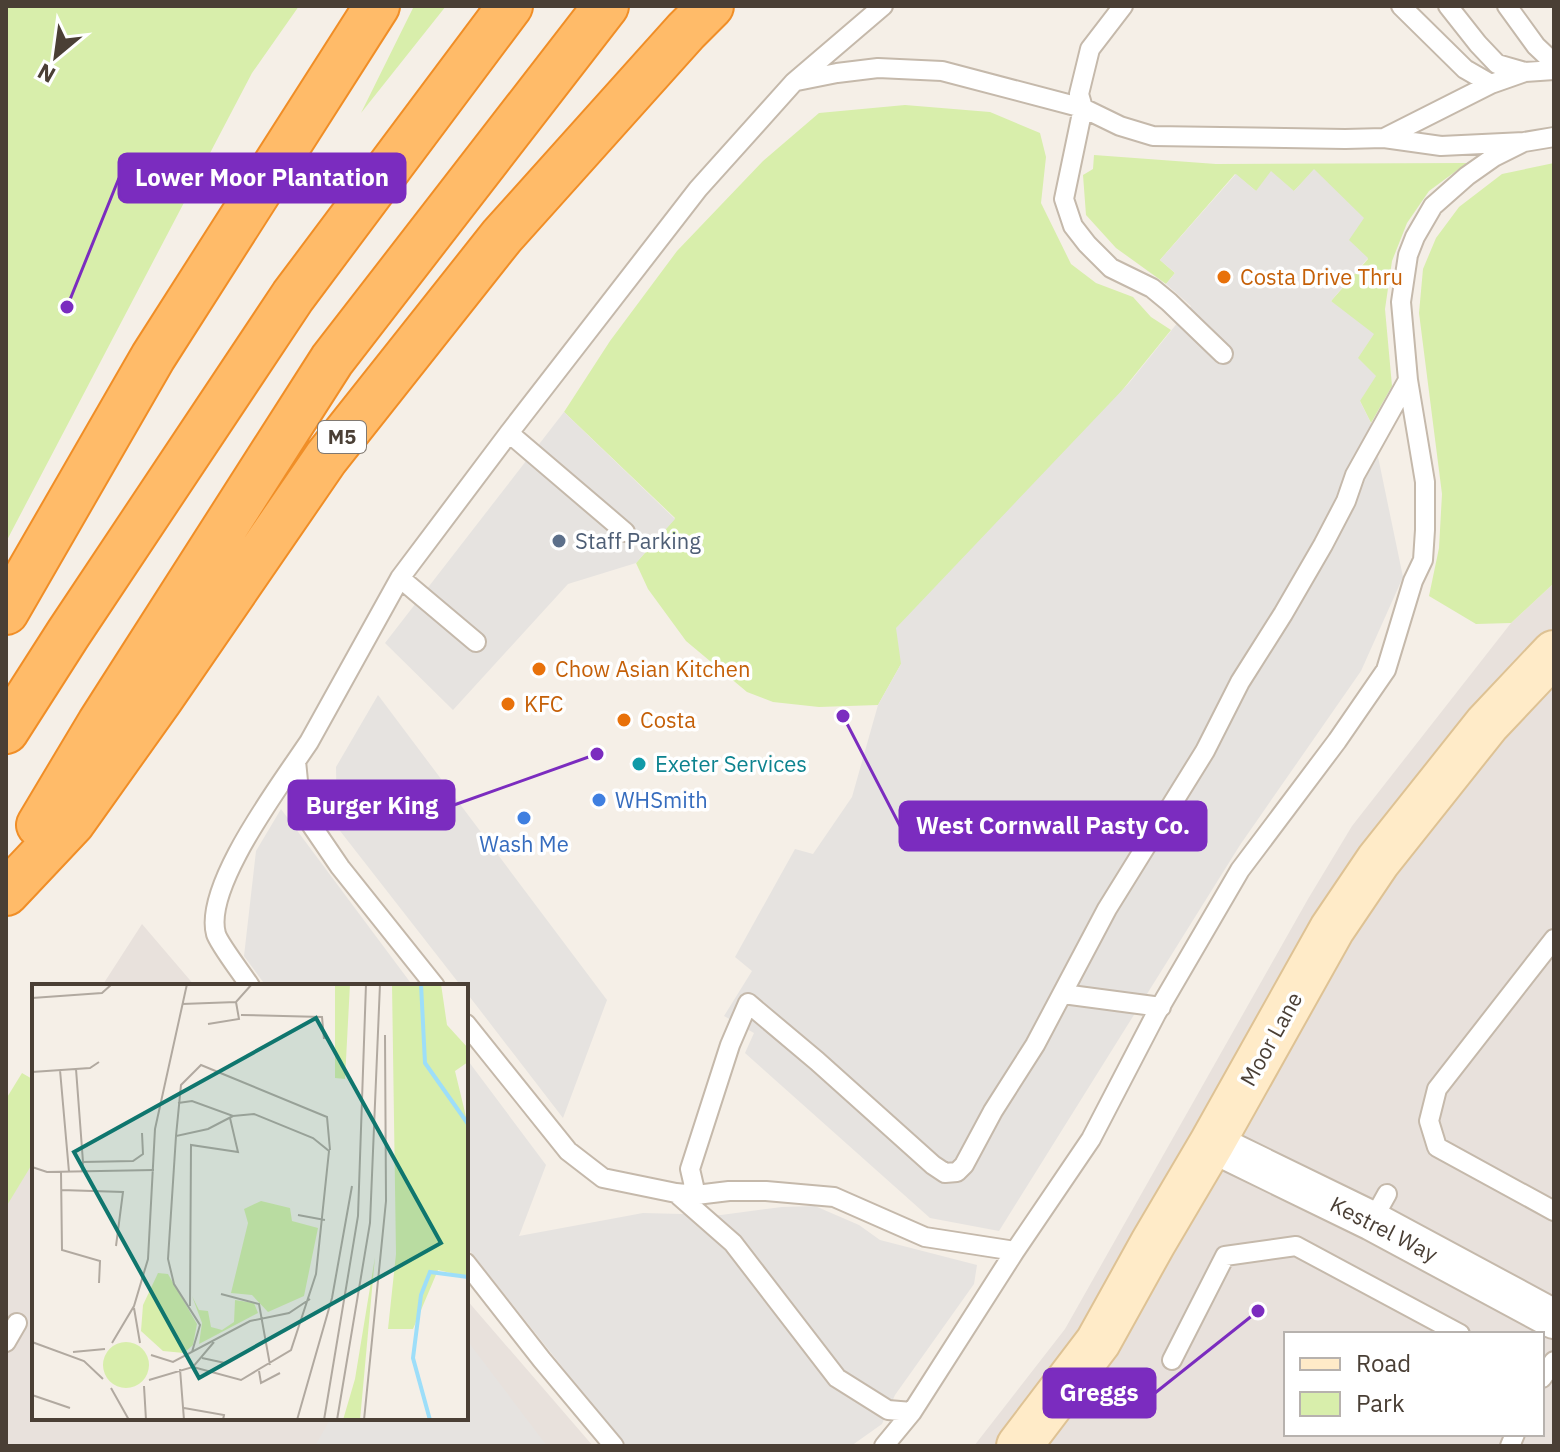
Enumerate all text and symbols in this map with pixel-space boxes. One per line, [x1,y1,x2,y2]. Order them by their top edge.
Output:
north arrow [16,16,96,96]
text: N [32,57,60,90]
callout: Lower Moor Plantation [119,154,405,202]
text: Lower Moor Plantation [135,161,389,193]
place label: Costa Drive Thru [1240,262,1403,291]
marker: Costa Drive Thru [1215,268,1233,286]
road number: M5 [318,421,366,453]
place label: Staff Parking [575,526,701,555]
marker: Staff Parking [550,532,568,550]
place label: Chow Asian Kitchen [555,654,750,683]
marker: Chow Asian Kitchen [530,660,548,678]
place label: KFC [524,689,564,718]
marker: KFC [499,695,517,713]
place label: Costa [640,705,696,734]
marker: Costa [615,711,633,729]
place label: Exeter Services [655,749,807,778]
marker: Exeter Services [630,755,648,773]
callout: Burger King [289,781,454,829]
place label: WHSmith [615,785,708,814]
text: Burger King [306,789,439,821]
marker: WHSmith [590,791,608,809]
callout: West Cornwall Pasty Co. [900,802,1206,850]
marker: Wash Me [515,809,533,827]
text: West Cornwall Pasty Co. [916,809,1190,841]
place label: Wash Me [479,829,569,858]
inset map [32,984,468,1420]
street label: Moor Lane [1233,987,1308,1091]
street label: Kestrel Way [1326,1189,1443,1268]
legend [1284,1332,1544,1436]
text: Road [1356,1347,1411,1379]
callout: Greggs [1044,1369,1155,1417]
text: Greggs [1059,1376,1139,1408]
text: Park [1356,1387,1405,1419]

